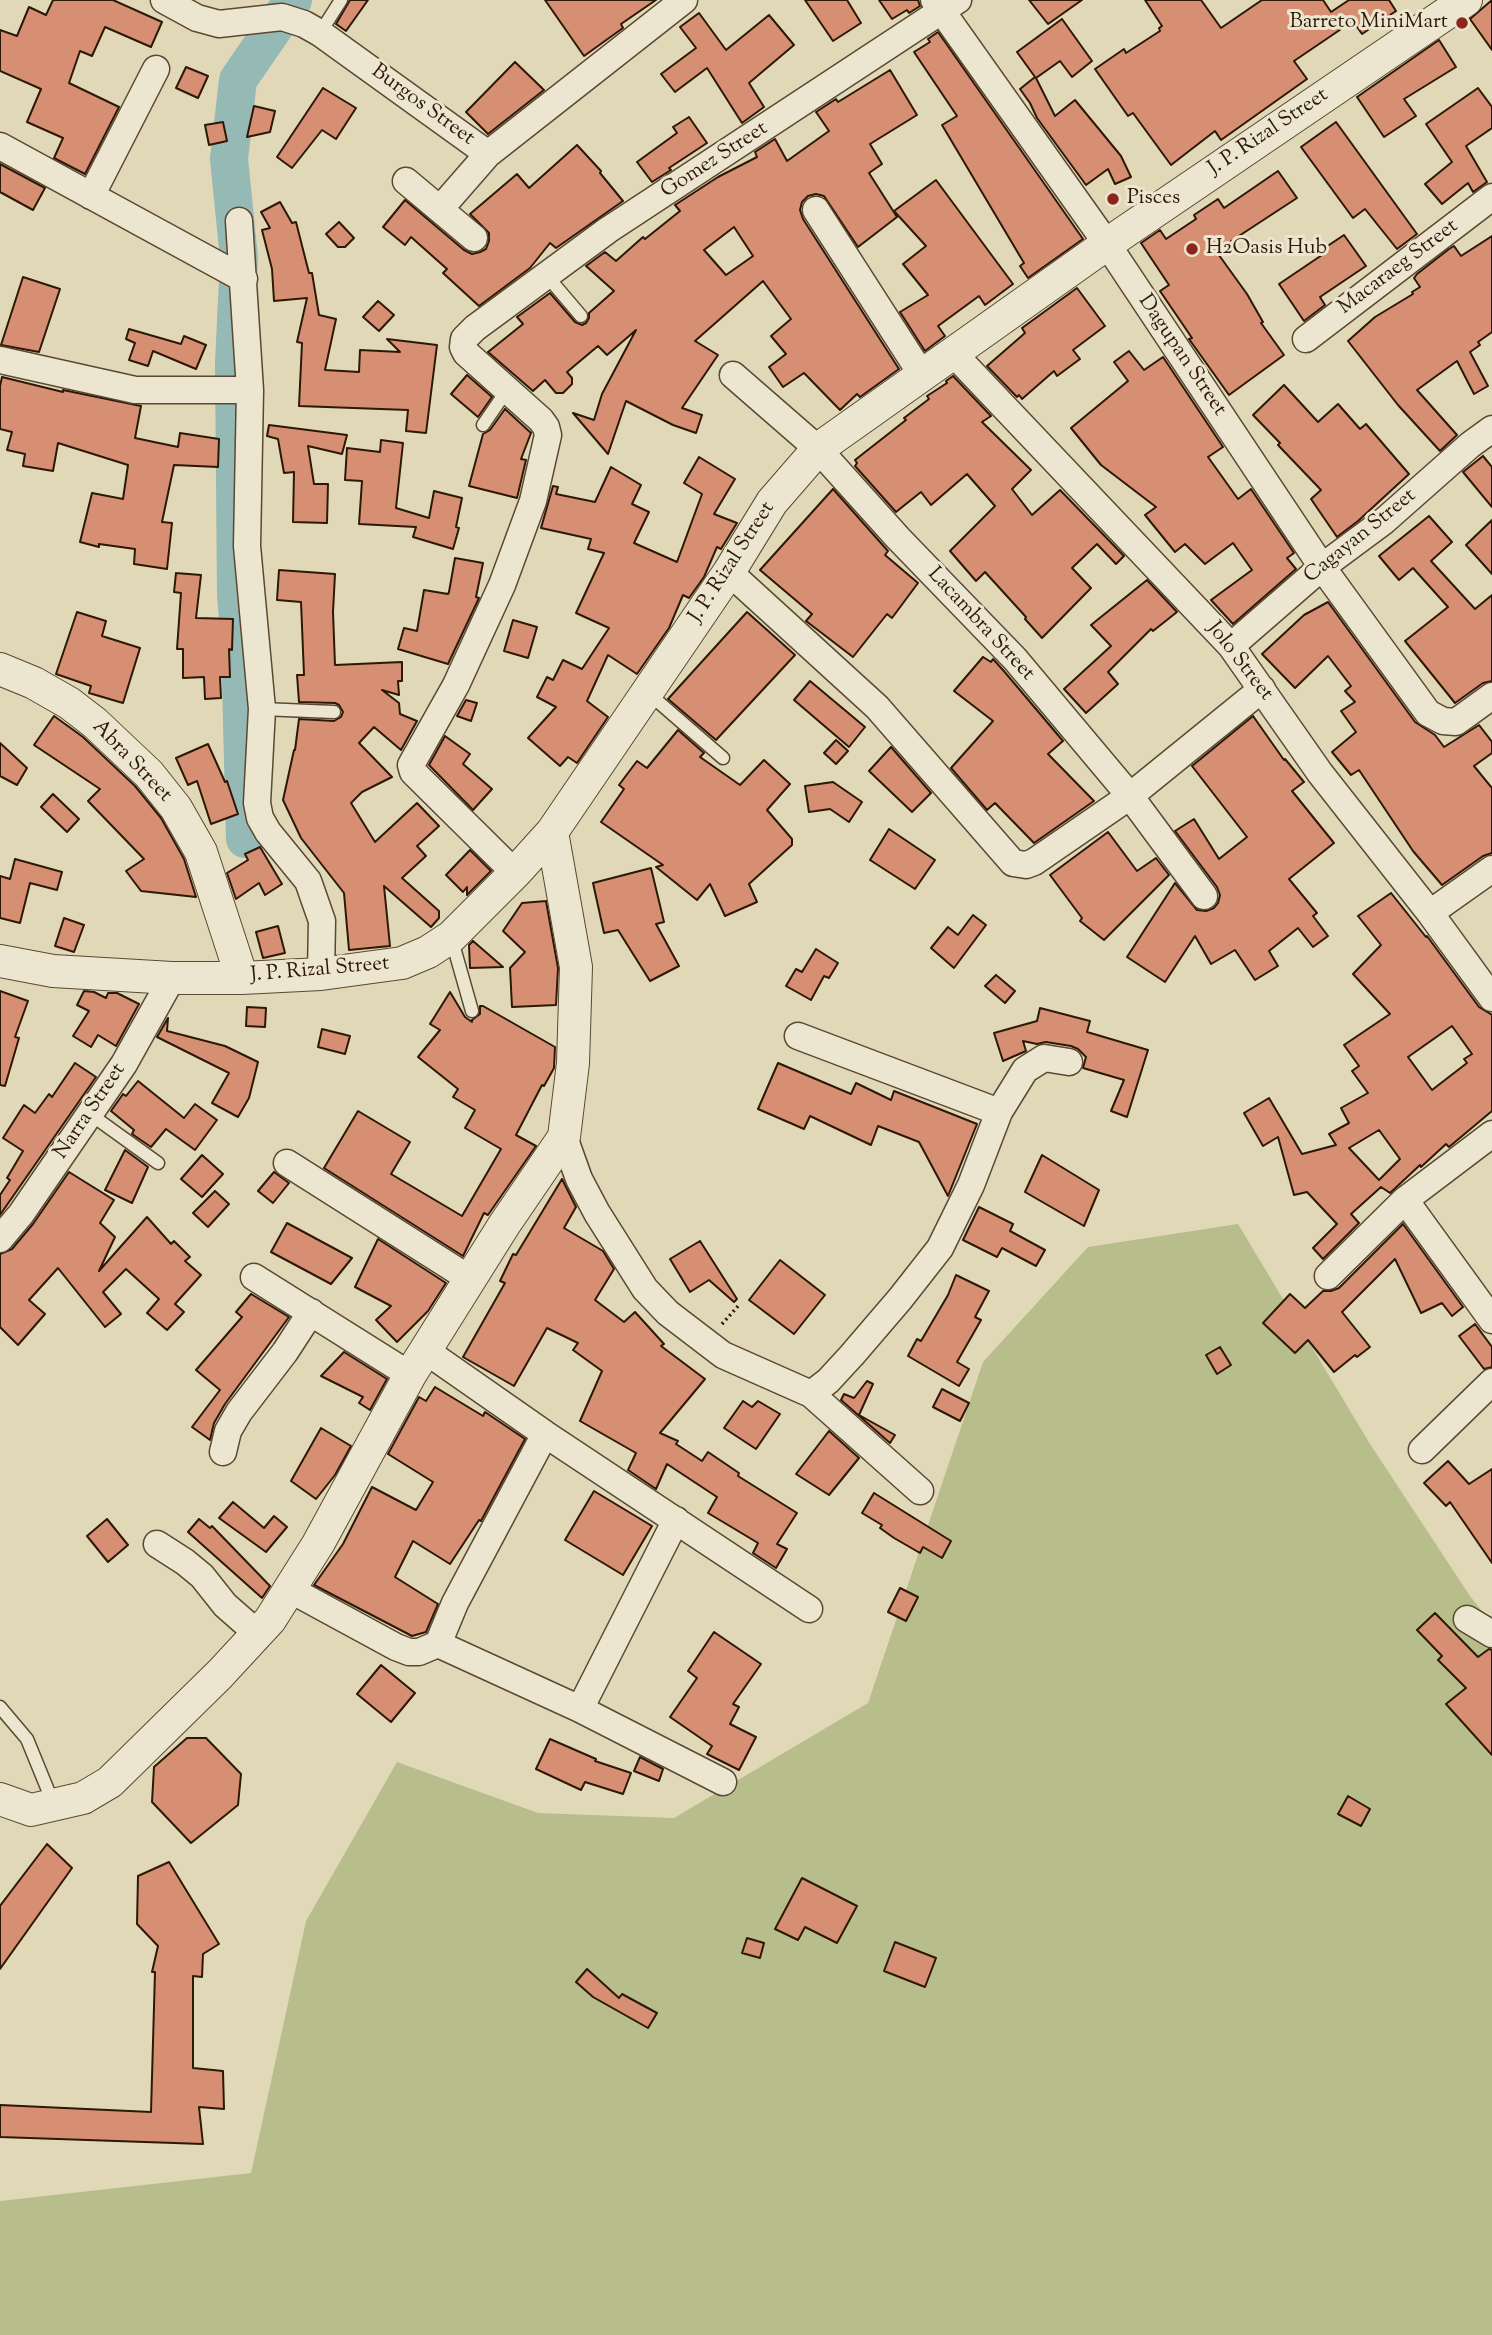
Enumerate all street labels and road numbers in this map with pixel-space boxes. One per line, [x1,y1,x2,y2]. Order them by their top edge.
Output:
street label: Burgos Street [365,60,479,152]
street label: J. P. Rizal Street [1204,84,1334,182]
street label: Gomez Street [657,117,773,205]
street label: Macaraeg Street [1334,215,1464,321]
street label: Dagupan Street [1131,291,1231,421]
street label: Cagayan Street [1300,484,1422,590]
street label: J. P. Rizal Street [685,498,781,628]
street label: Lacambra Street [921,563,1039,687]
street label: Jolo Street [1200,617,1278,707]
street label: Abra Street [86,716,176,808]
street label: J. P. Rizal Street [250,952,390,990]
street label: Narra Street [50,1059,132,1165]

